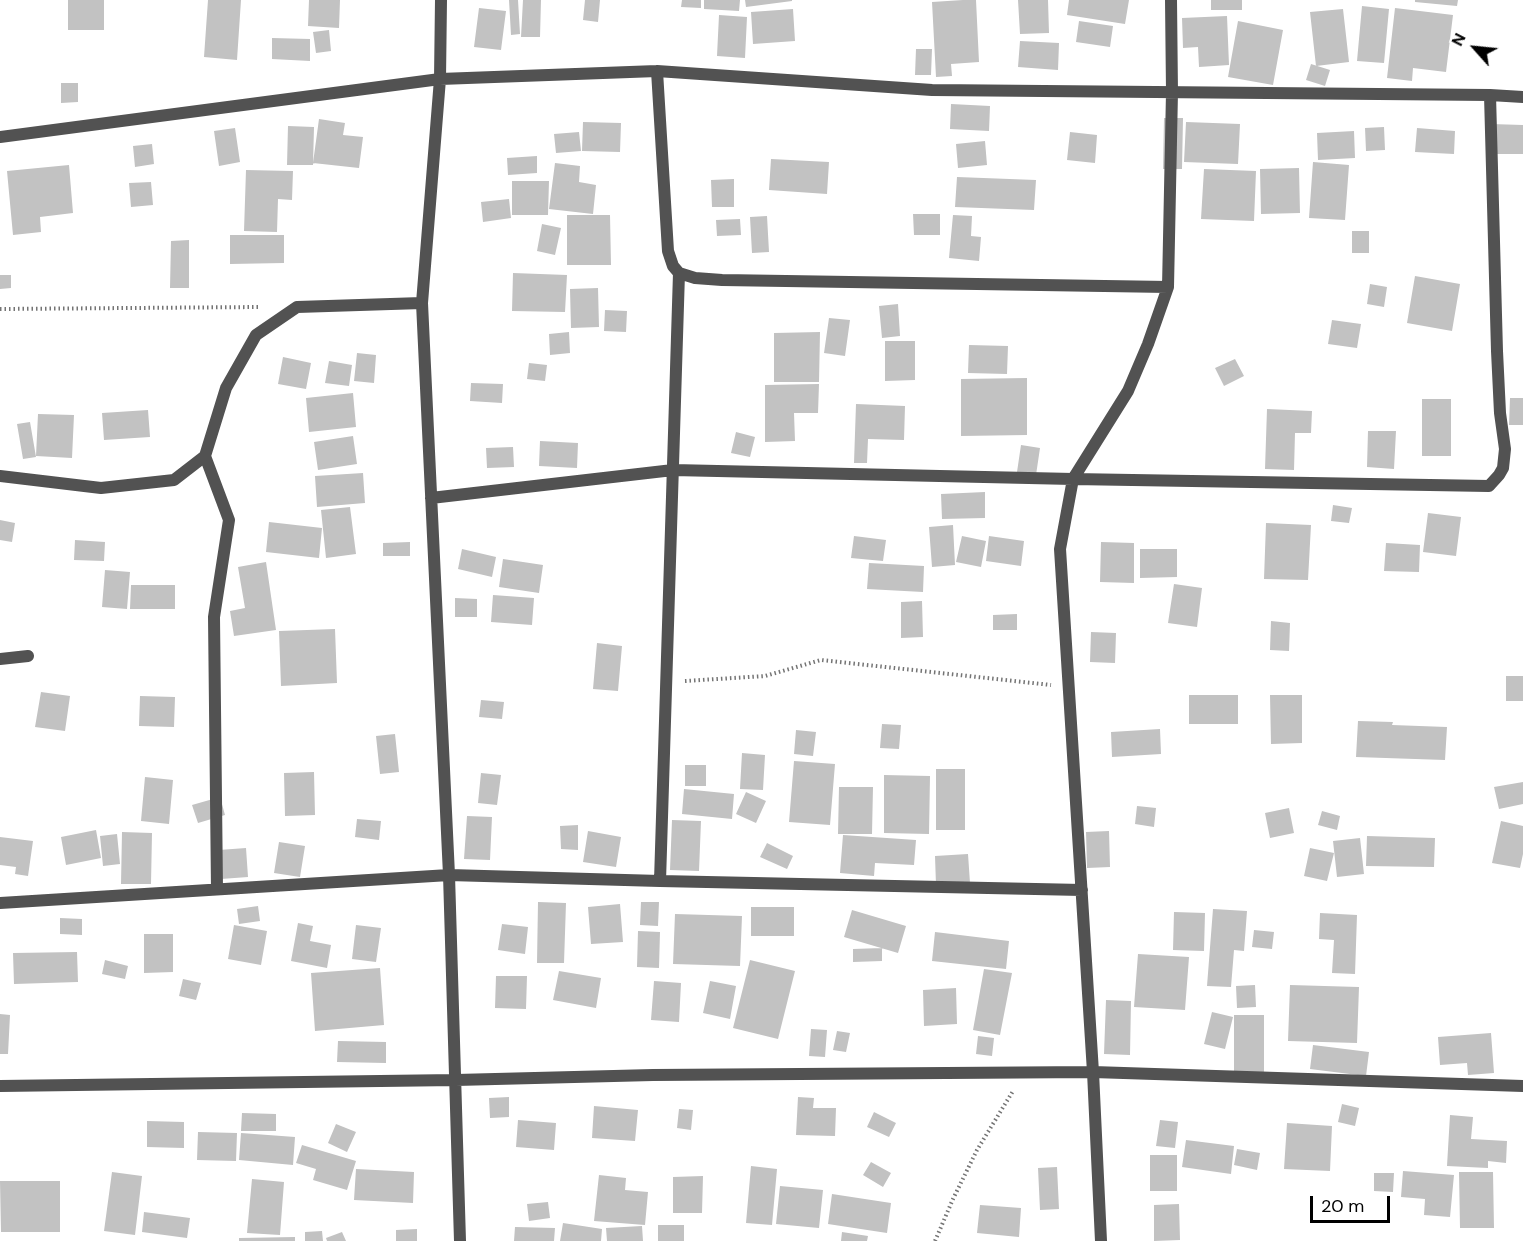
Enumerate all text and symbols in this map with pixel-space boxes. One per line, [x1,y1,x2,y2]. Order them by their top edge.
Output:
north arrow [1445,18,1505,78]
text: N [1447,30,1471,50]
scale bar [1313,1184,1392,1222]
text: 20 m [1321,1194,1364,1218]

